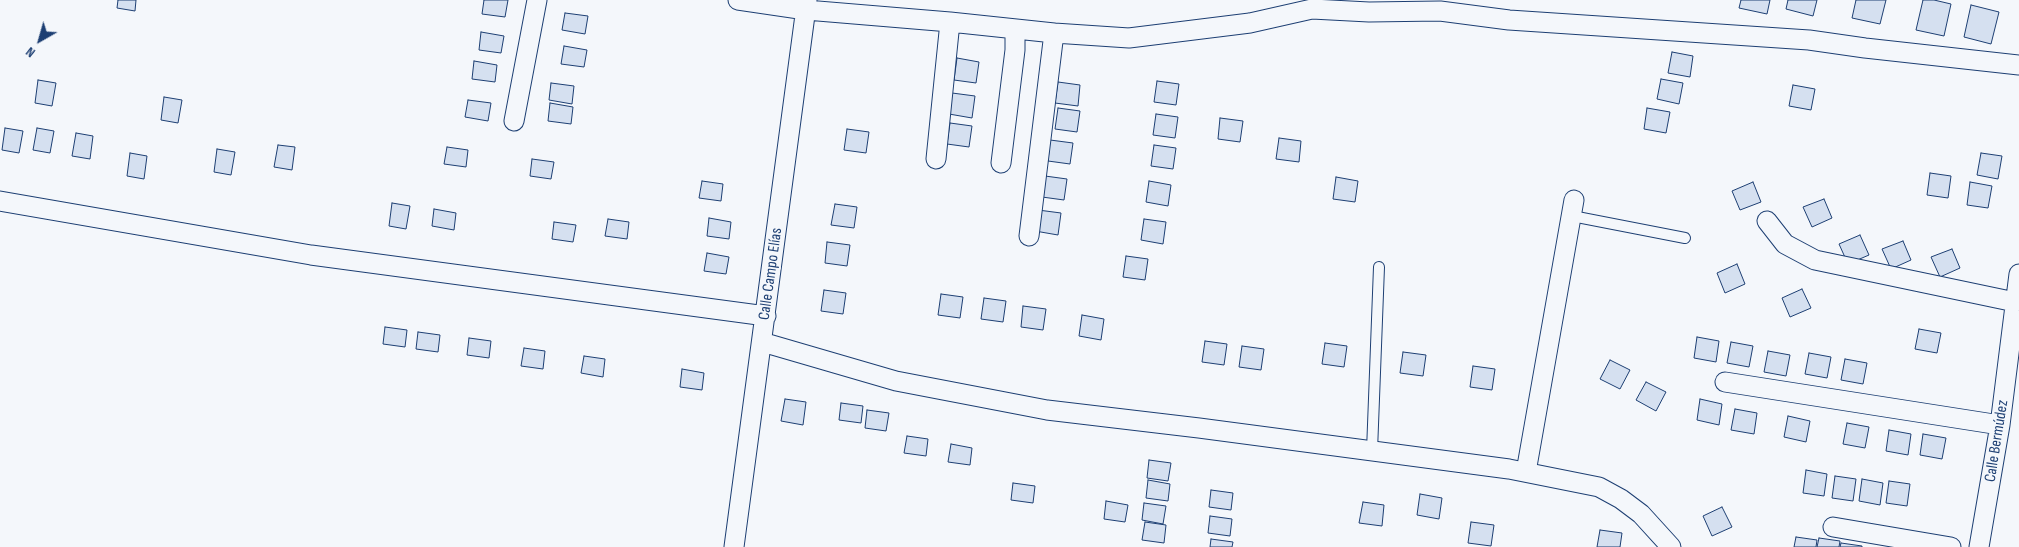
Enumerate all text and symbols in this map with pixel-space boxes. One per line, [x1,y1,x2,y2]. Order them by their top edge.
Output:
north arrow [15,15,65,65]
text: N [22,43,39,61]
street label: Calle Campo Elías [755,227,787,321]
street label: Calle Bermúdez [1981,399,2013,483]

